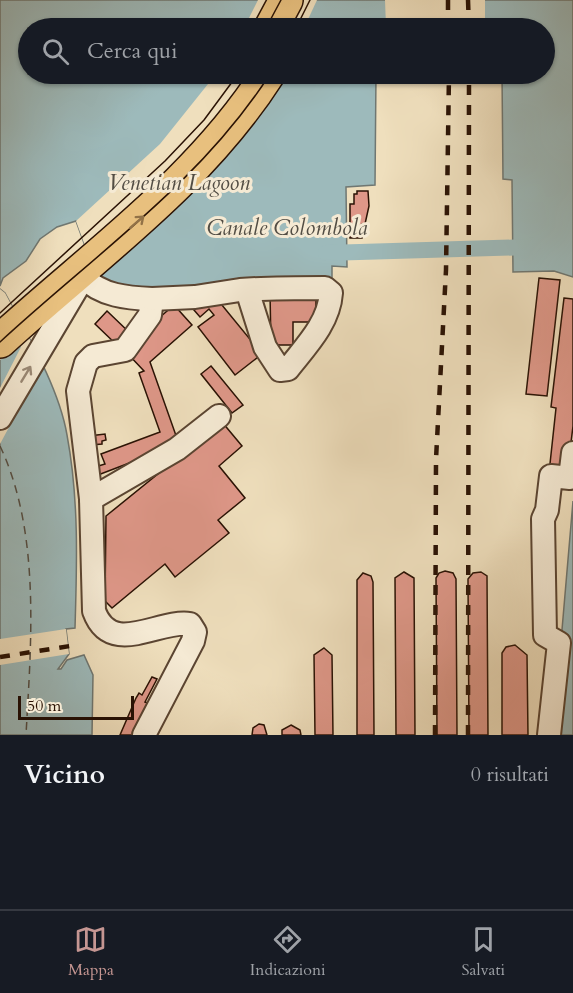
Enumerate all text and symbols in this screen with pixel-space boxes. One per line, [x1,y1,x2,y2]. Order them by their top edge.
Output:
search box [18,18,555,84]
icon: search [39,35,72,68]
text: Cerca qui [87,36,177,66]
water label: Venetian Lagoon [108,168,250,198]
water label: Canale Colombola [206,213,368,243]
one-way arrow [129,215,144,229]
one-way arrow [21,365,32,383]
scale bar [18,693,134,720]
text: 50 m [27,695,61,717]
text: Vicino [24,757,105,792]
text: 0 risultati [471,761,549,788]
tab: Mappa [68,923,114,981]
tab: Indicazioni [250,923,326,981]
tab: Salvati [461,923,505,981]

